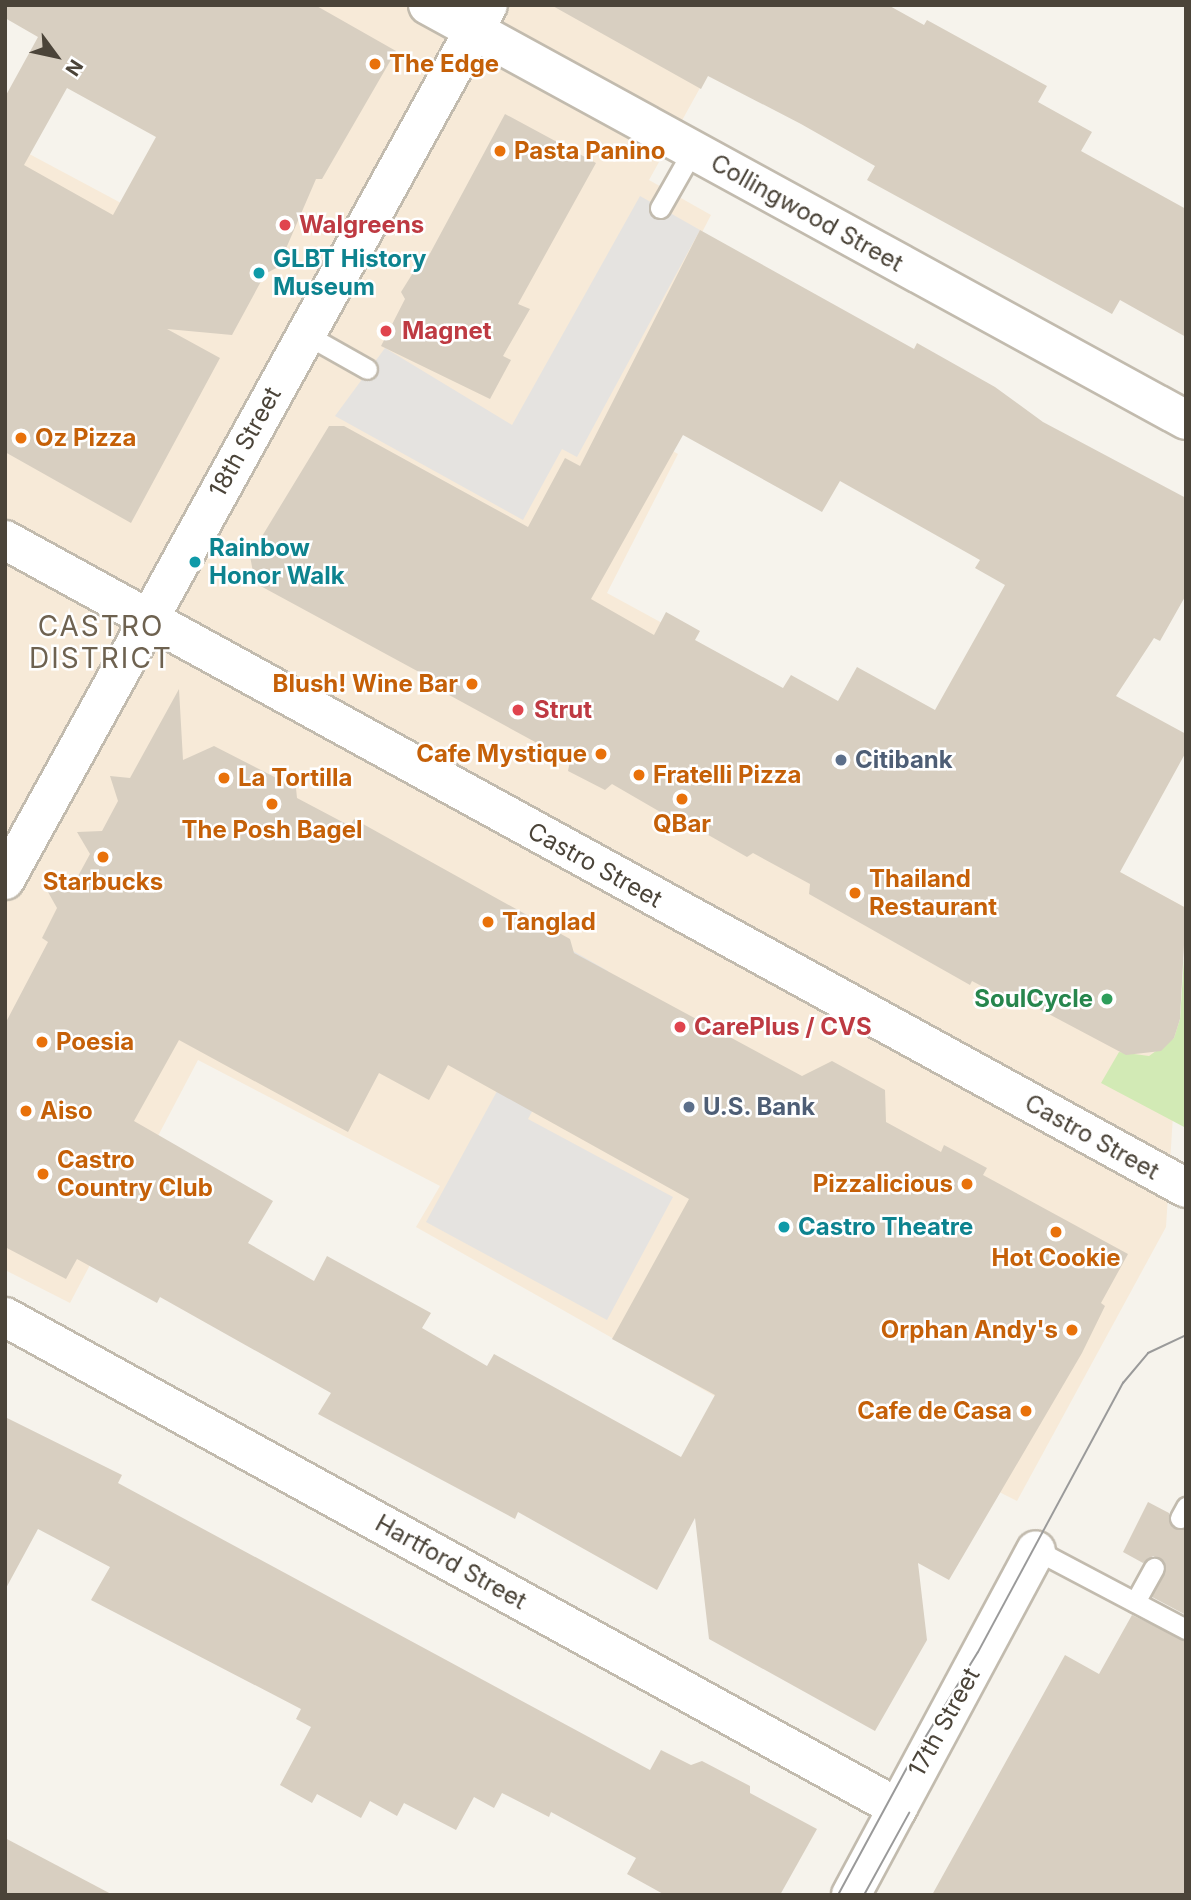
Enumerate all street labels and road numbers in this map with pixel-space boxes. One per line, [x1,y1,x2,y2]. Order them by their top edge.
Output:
street label: Collingwood Street [706,148,908,278]
street label: 18th Street [203,382,287,502]
street label: Castro Street [523,816,667,914]
street label: Castro Street [1020,1088,1164,1186]
street label: Hartford Street [370,1509,532,1615]
street label: 17th Street [902,1663,986,1781]

